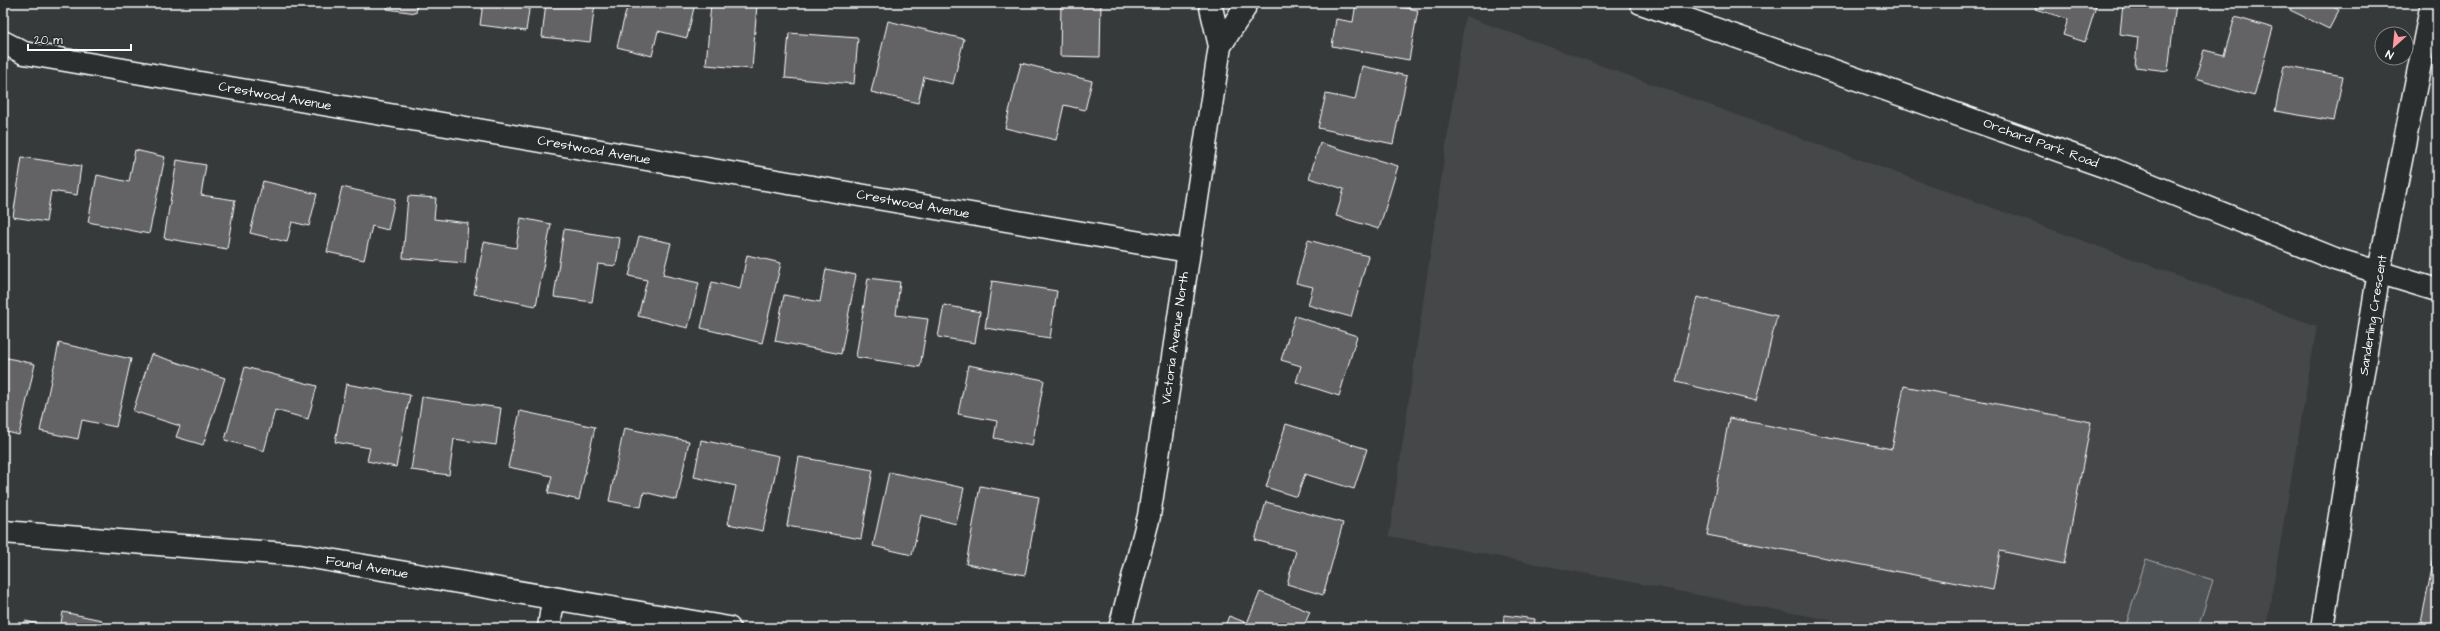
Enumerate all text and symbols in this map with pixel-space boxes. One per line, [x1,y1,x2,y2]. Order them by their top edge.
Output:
scale bar [28,26,131,52]
north arrow [2374,26,2414,66]
text: 20 m [34,32,63,49]
text: N [2383,46,2396,63]
street label: Crestwood Avenue [217,77,333,115]
street label: Orchard Park Road [1981,114,2101,172]
street label: Crestwood Avenue [536,131,652,169]
street label: Crestwood Avenue [855,185,971,223]
street label: Sanderling Crescent [2355,253,2393,377]
street label: Victoria Avenue North [1157,270,1193,405]
street label: Found Avenue [324,551,410,583]

